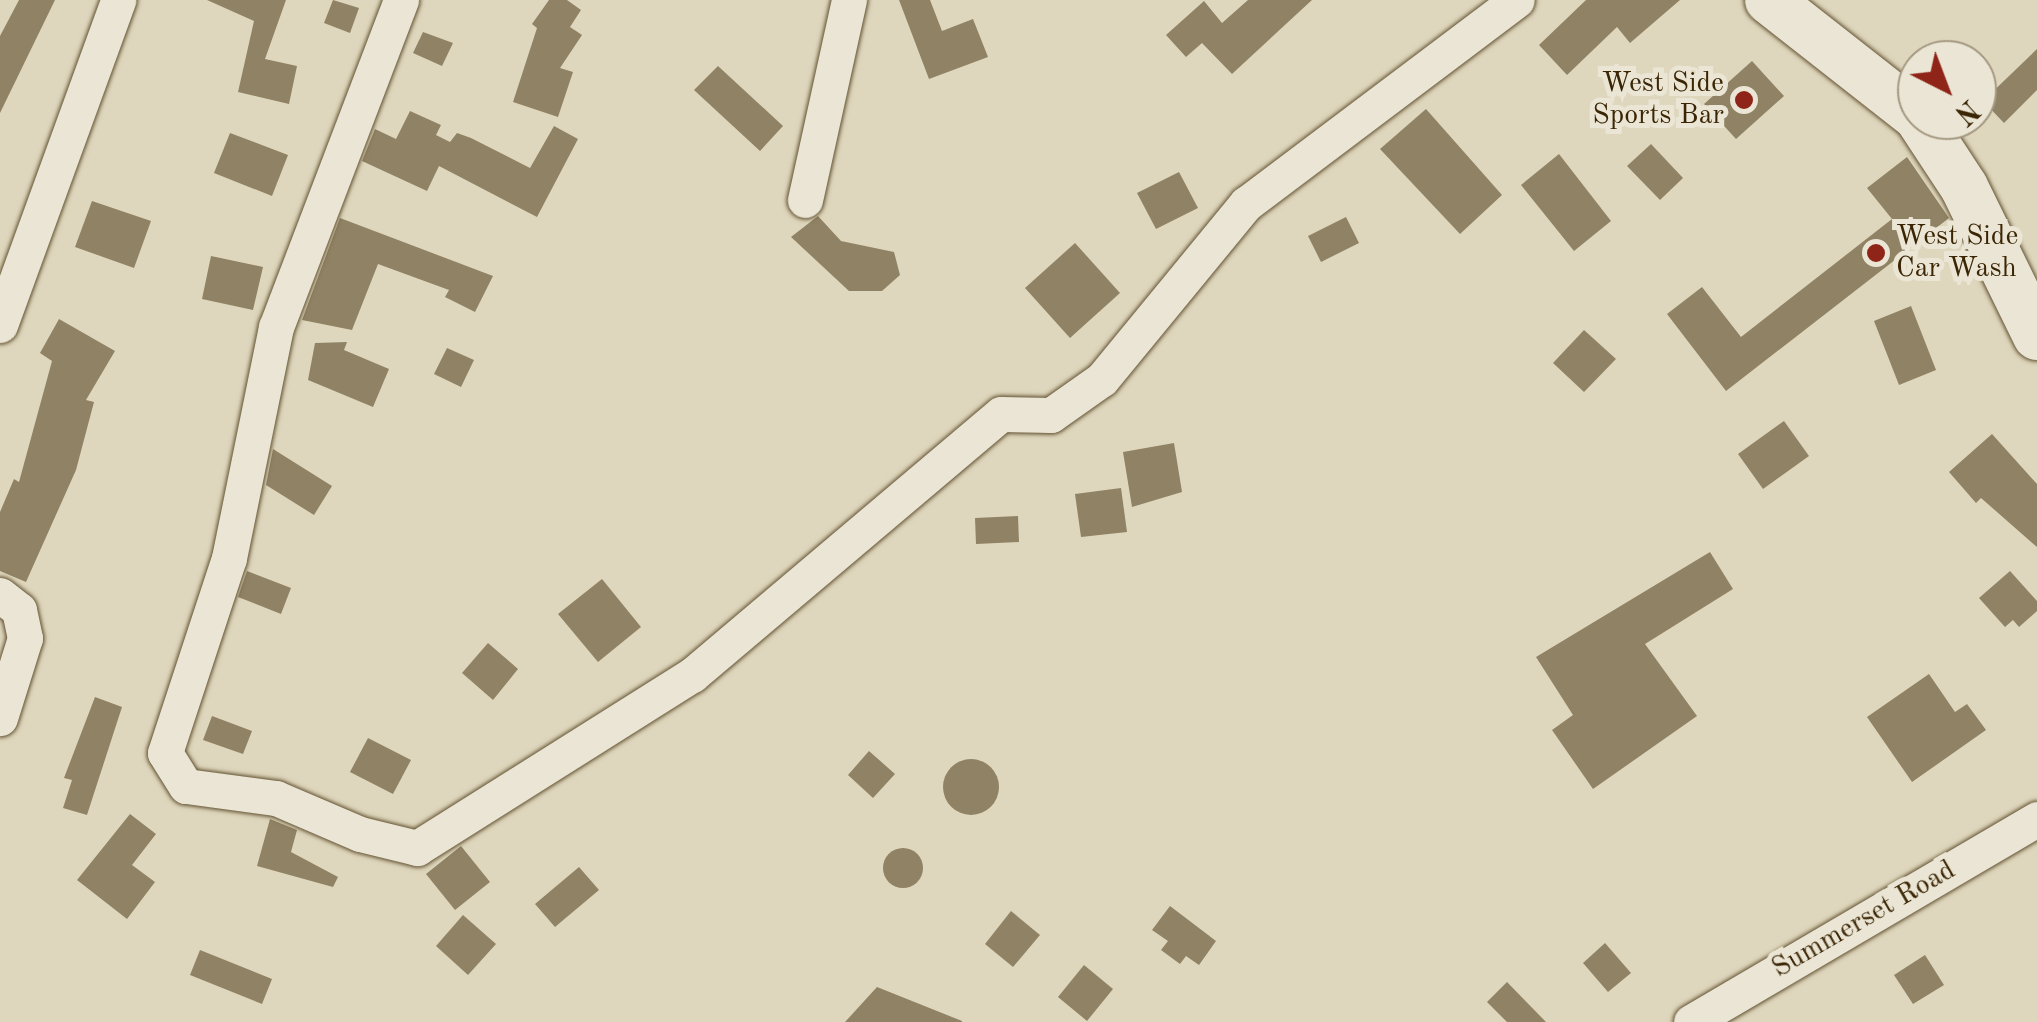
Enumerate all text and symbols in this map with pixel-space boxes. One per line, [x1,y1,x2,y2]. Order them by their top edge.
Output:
north arrow [1897,40,1997,140]
place label: West Side Sports Bar [1592,67,1724,133]
marker: West Side Sports Bar [1733,89,1755,111]
text: N [1948,93,1983,128]
place label: West Side Car Wash [1896,220,2018,286]
marker: West Side Car Wash [1865,242,1887,264]
street label: Summerset Road [1766,854,1962,986]

